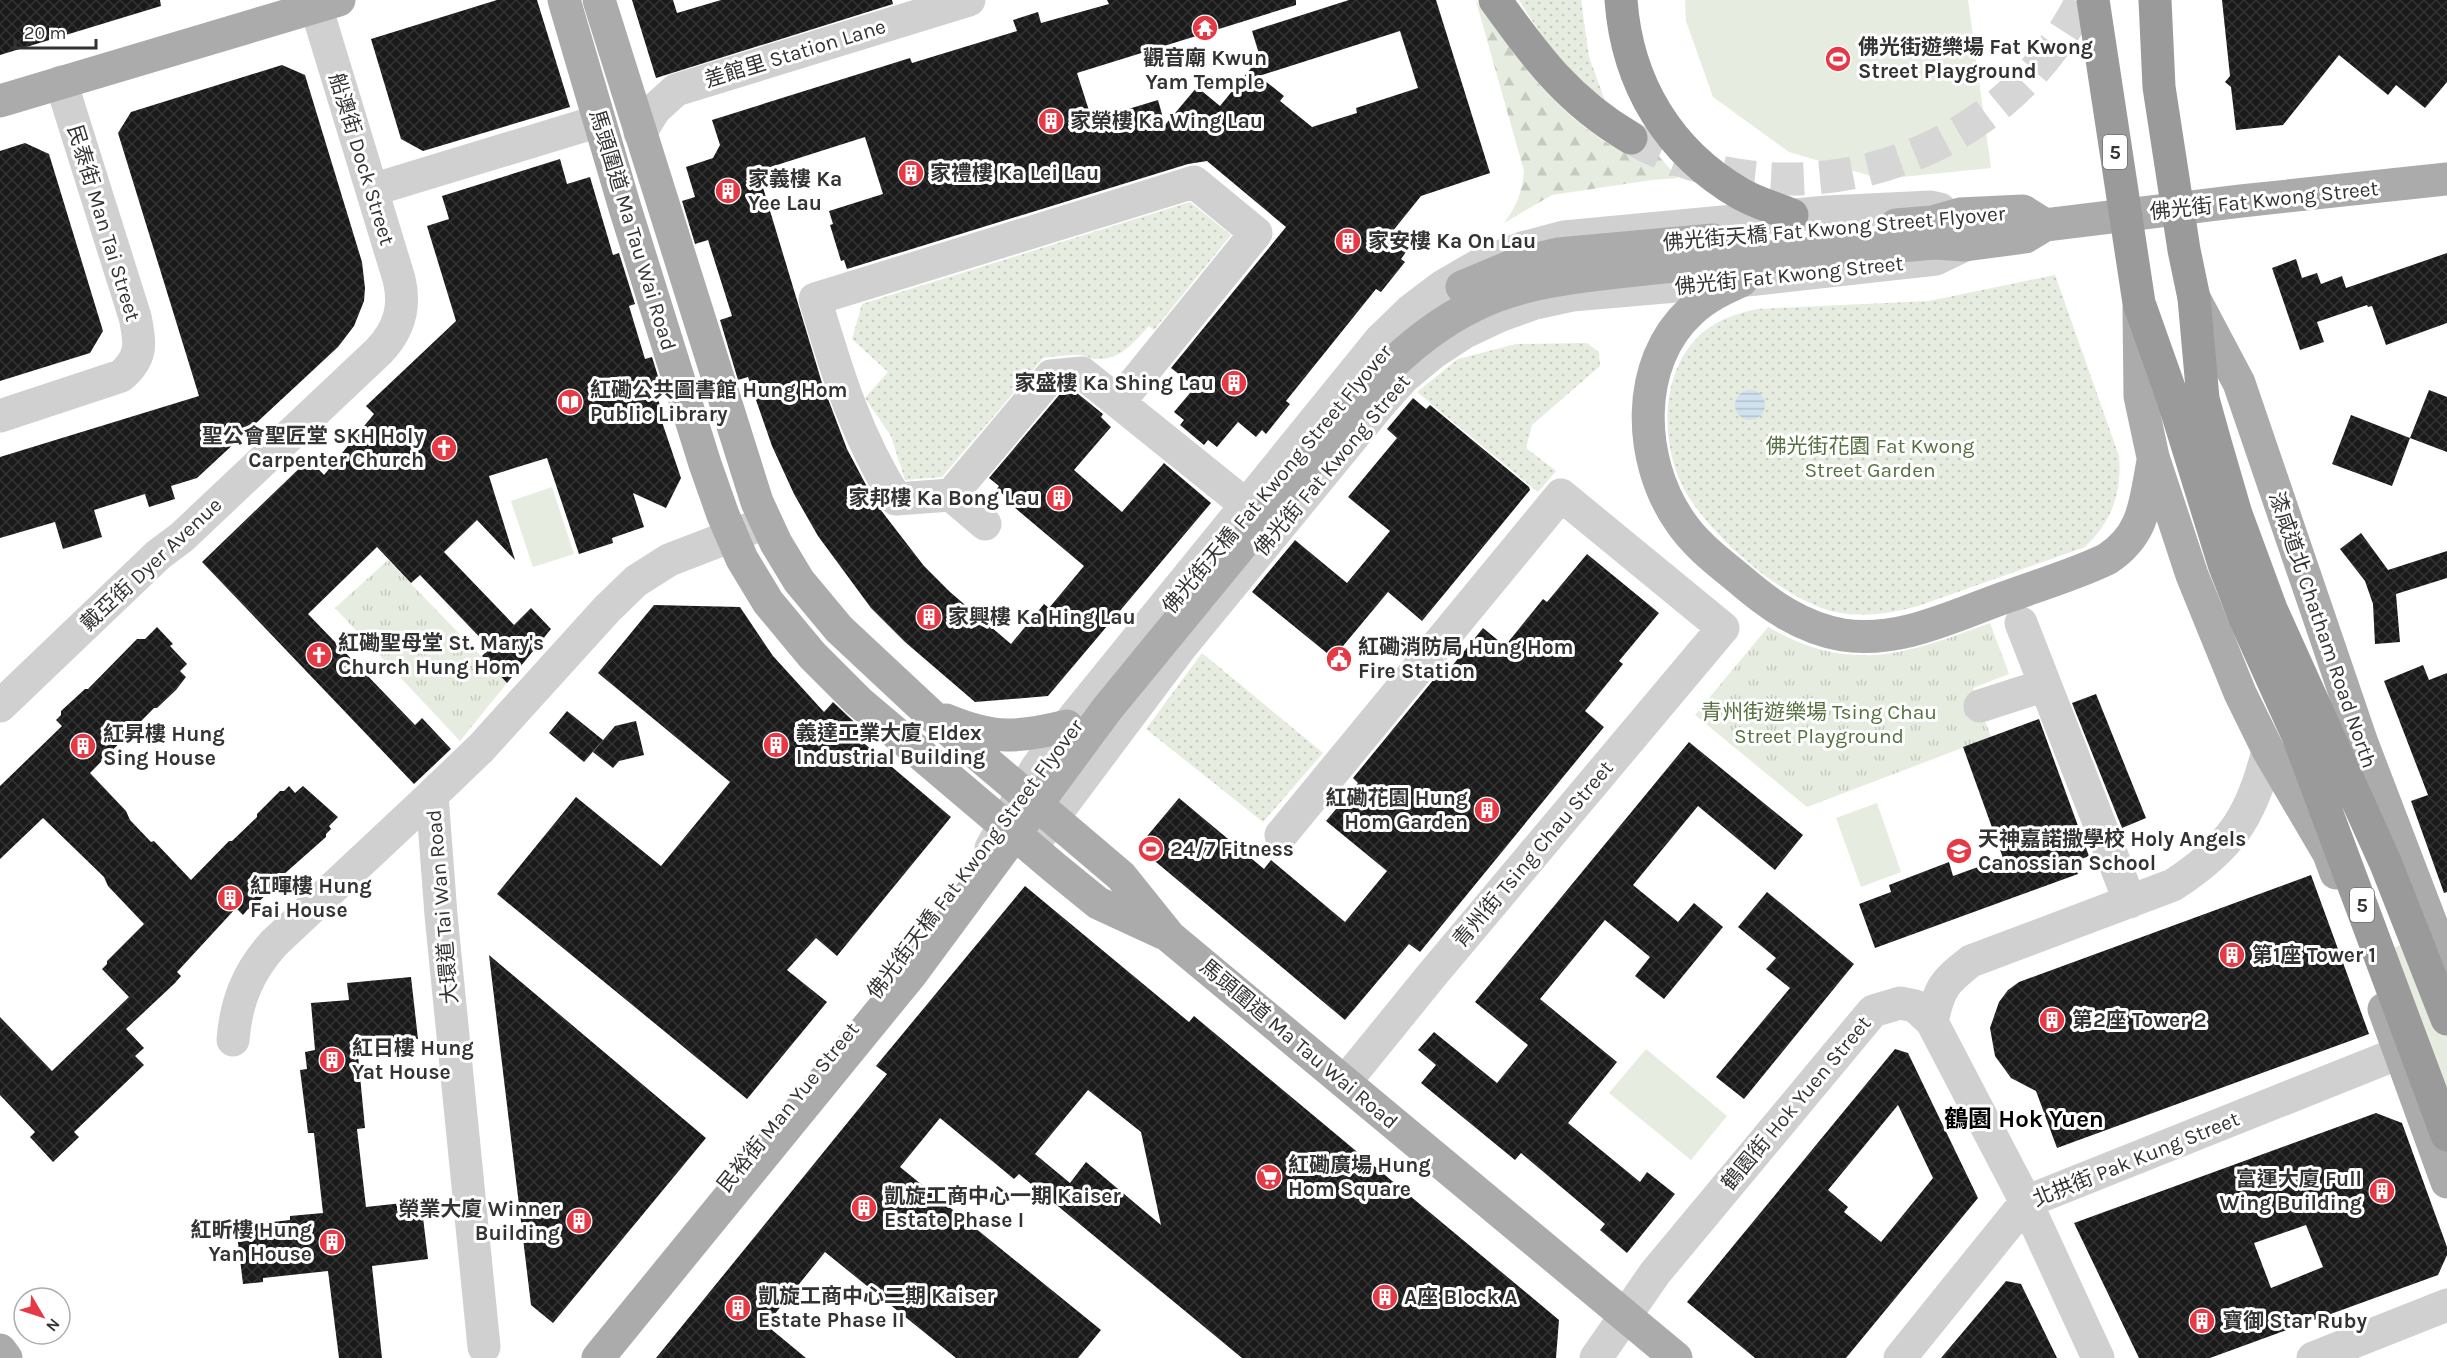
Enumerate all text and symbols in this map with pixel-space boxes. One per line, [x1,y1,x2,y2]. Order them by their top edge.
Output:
scale bar [15,12,96,50]
temple icon: 觀音廟 Kwun Yam Temple [1190,13,1220,43]
street label: 差館里 Station Lane [701,14,889,92]
text: 20 m [24,22,66,44]
place label: 佛光街遊樂場 Fat Kwong Street Playground [1858,35,2093,83]
sports icon: 佛光街遊樂場 Fat Kwong Street Playground [1823,44,1853,74]
place label: 觀音廟 Kwun Yam Temple [1143,46,1267,94]
street label: 船澳街 Dock Street [324,70,400,248]
building icon: 家榮樓 Ka Wing Lau [1036,106,1066,136]
street label: 馬頭圍道 Ma Tau Wai Road [585,107,681,353]
place label: 家榮樓 Ka Wing Lau [1070,109,1263,133]
street label: 民泰街 Man Tai Street [63,122,145,324]
road number: 5 [2103,135,2127,169]
building icon: 家禮樓 Ka Lei Lau [896,158,926,188]
place label: 家禮樓 Ka Lei Lau [930,161,1099,185]
place label: 家義樓 Ka Yee Lau [748,167,842,215]
building icon: 家義樓 Ka Yee Lau [713,176,743,206]
street label: 佛光街 Fat Kwong Street [2149,176,2379,224]
street label: 佛光街天橋 Fat Kwong Street Flyover [1662,201,2007,255]
building icon: 家安樓 Ka On Lau [1333,226,1363,256]
place label: 家安樓 Ka On Lau [1368,229,1536,253]
street label: 佛光街 Fat Kwong Street [1674,251,1904,299]
street label: 佛光街天橋 Fat Kwong Street Flyover [1157,339,1397,618]
building icon: 家盛樓 Ka Shing Lau [1219,368,1249,398]
street label: 佛光街 Fat Kwong Street [1249,369,1415,561]
place label: 家盛樓 Ka Shing Lau [1015,371,1214,395]
place label: 紅磡公共圖書館 Hung Hom Public Library [590,378,848,426]
library icon: 紅磡公共圖書館 Hung Hom Public Library [555,387,585,417]
place label: 聖公會聖匠堂 SKH Holy Carpenter Church [202,424,424,472]
church icon: 聖公會聖匠堂 SKH Holy Carpenter Church [429,433,459,463]
park label: 佛光街花園 Fat Kwong Street Garden [1766,434,1975,482]
building icon: 家邦樓 Ka Bong Lau [1044,483,1074,513]
place label: 家邦樓 Ka Bong Lau [848,486,1040,510]
street label: 漆咸道北 Chatham Road North [2264,489,2382,771]
street label: 戴亞街 Dyer Avenue [75,492,227,636]
building icon: 家興樓 Ka Hing Lau [914,602,944,632]
place label: 家興樓 Ka Hing Lau [948,605,1136,629]
place label: 紅磡聖母堂 St. Mary's Church Hung Hom [338,631,544,679]
place label: 紅磡消防局 Hung Hom Fire Station [1358,635,1574,683]
church icon: 紅磡聖母堂 St. Mary's Church Hung Hom [304,640,334,670]
public building icon: 紅磡消防局 Hung Hom Fire Station [1324,644,1354,674]
park label: 青州街遊樂場 Tsing Chau Street Playground [1701,700,1937,748]
street label: 佛光街天橋 Fat Kwong Street Flyover [862,714,1088,1003]
place label: 義達工業大廈 Eldex Industrial Building [796,721,985,769]
place label: 紅昇樓 Hung Sing House [103,722,225,770]
building icon: 義達工業大廈 Eldex Industrial Building [761,730,791,760]
building icon: 紅昇樓 Hung Sing House [68,731,98,761]
street label: 青州街 Tsing Chau Street [1448,756,1618,952]
place label: 紅磡花園 Hung Hom Garden [1325,786,1468,834]
building icon: 紅磡花園 Hung Hom Garden [1472,795,1502,825]
street label: 大環道 Tai Wan Road [422,809,462,1005]
place label: 天神嘉諾撒學校 Holy Angels Canossian School [1978,827,2246,875]
sports icon: 24/7 Fitness [1136,834,1166,864]
school or university icon: 天神嘉諾撒學校 Holy Angels Canossian School [1944,836,1974,866]
place label: 24/7 Fitness [1170,837,1294,861]
place label: 紅暉樓 Hung Fai House [250,874,372,922]
building icon: 紅暉樓 Hung Fai House [215,883,245,913]
road number: 5 [2350,888,2374,922]
building icon: 第1座 Tower 1 [2217,940,2247,970]
place label: 第1座 Tower 1 [2252,943,2376,967]
street label: 馬頭圍道 Ma Tau Wai Road [1195,954,1403,1134]
building icon: 第2座 Tower 2 [2037,1005,2067,1035]
place label: 第2座 Tower 2 [2072,1008,2206,1032]
street label: 鶴園街 Hok Yuen Street [1716,1011,1876,1195]
street label: 民裕街 Man Yue Street [712,1017,864,1197]
place label: 紅日樓 Hung Yat House [352,1036,474,1084]
building icon: 紅日樓 Hung Yat House [317,1045,347,1075]
district label: 鶴園 Hok Yuen [1944,1105,2104,1133]
street label: 北拱街 Pak Kung Street [2029,1107,2243,1211]
place label: 紅磡廣場 Hung Hom Square [1288,1153,1431,1202]
supermarket icon: 紅磡廣場 Hung Hom Square [1254,1162,1284,1192]
place label: 富運大廈 Full Wing Building [2219,1167,2362,1215]
building icon: 富運大廈 Full Wing Building [2367,1176,2397,1206]
place label: 凱旋工商中心一期 Kaiser Estate Phase I [884,1184,1121,1232]
building icon: 凱旋工商中心一期 Kaiser Estate Phase I [849,1193,879,1223]
place label: 榮業大廈 Winner Building [398,1197,561,1245]
building icon: 榮業大廈 Winner Building [564,1206,594,1236]
place label: 紅昕樓 Hung Yan House [190,1218,312,1266]
building icon: 紅昕樓 Hung Yan House [317,1227,347,1257]
building icon: A座 Block A [1370,1282,1400,1312]
place label: 凱旋工商中心二期 Kaiser Estate Phase II [758,1284,995,1332]
place label: A座 Block A [1404,1285,1517,1309]
north arrow [12,1286,72,1346]
building icon: 凱旋工商中心二期 Kaiser Estate Phase II [723,1293,753,1323]
building icon: 寶御 Star Ruby [2187,1306,2217,1336]
place label: 寶御 Star Ruby [2222,1309,2367,1333]
text: N [42,1315,64,1336]

